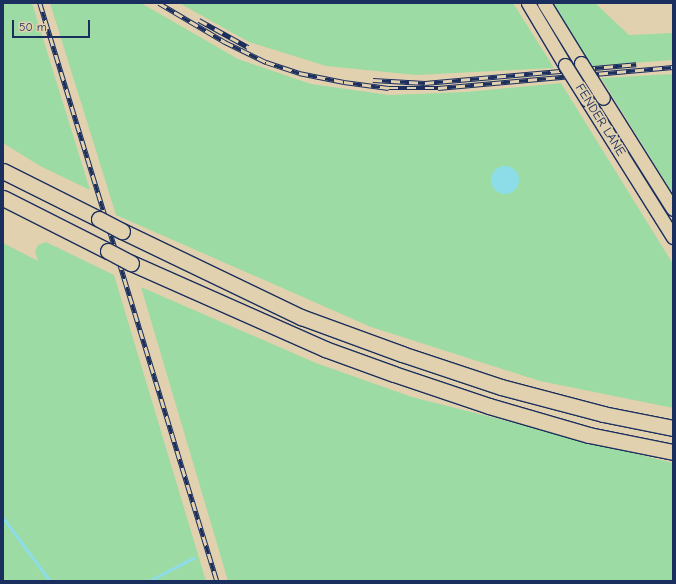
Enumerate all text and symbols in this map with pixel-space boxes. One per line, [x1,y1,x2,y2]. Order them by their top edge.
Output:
scale bar [14,12,92,38]
text: 50 m [19,20,47,34]
street label: FENDER LANE [572,81,628,159]

